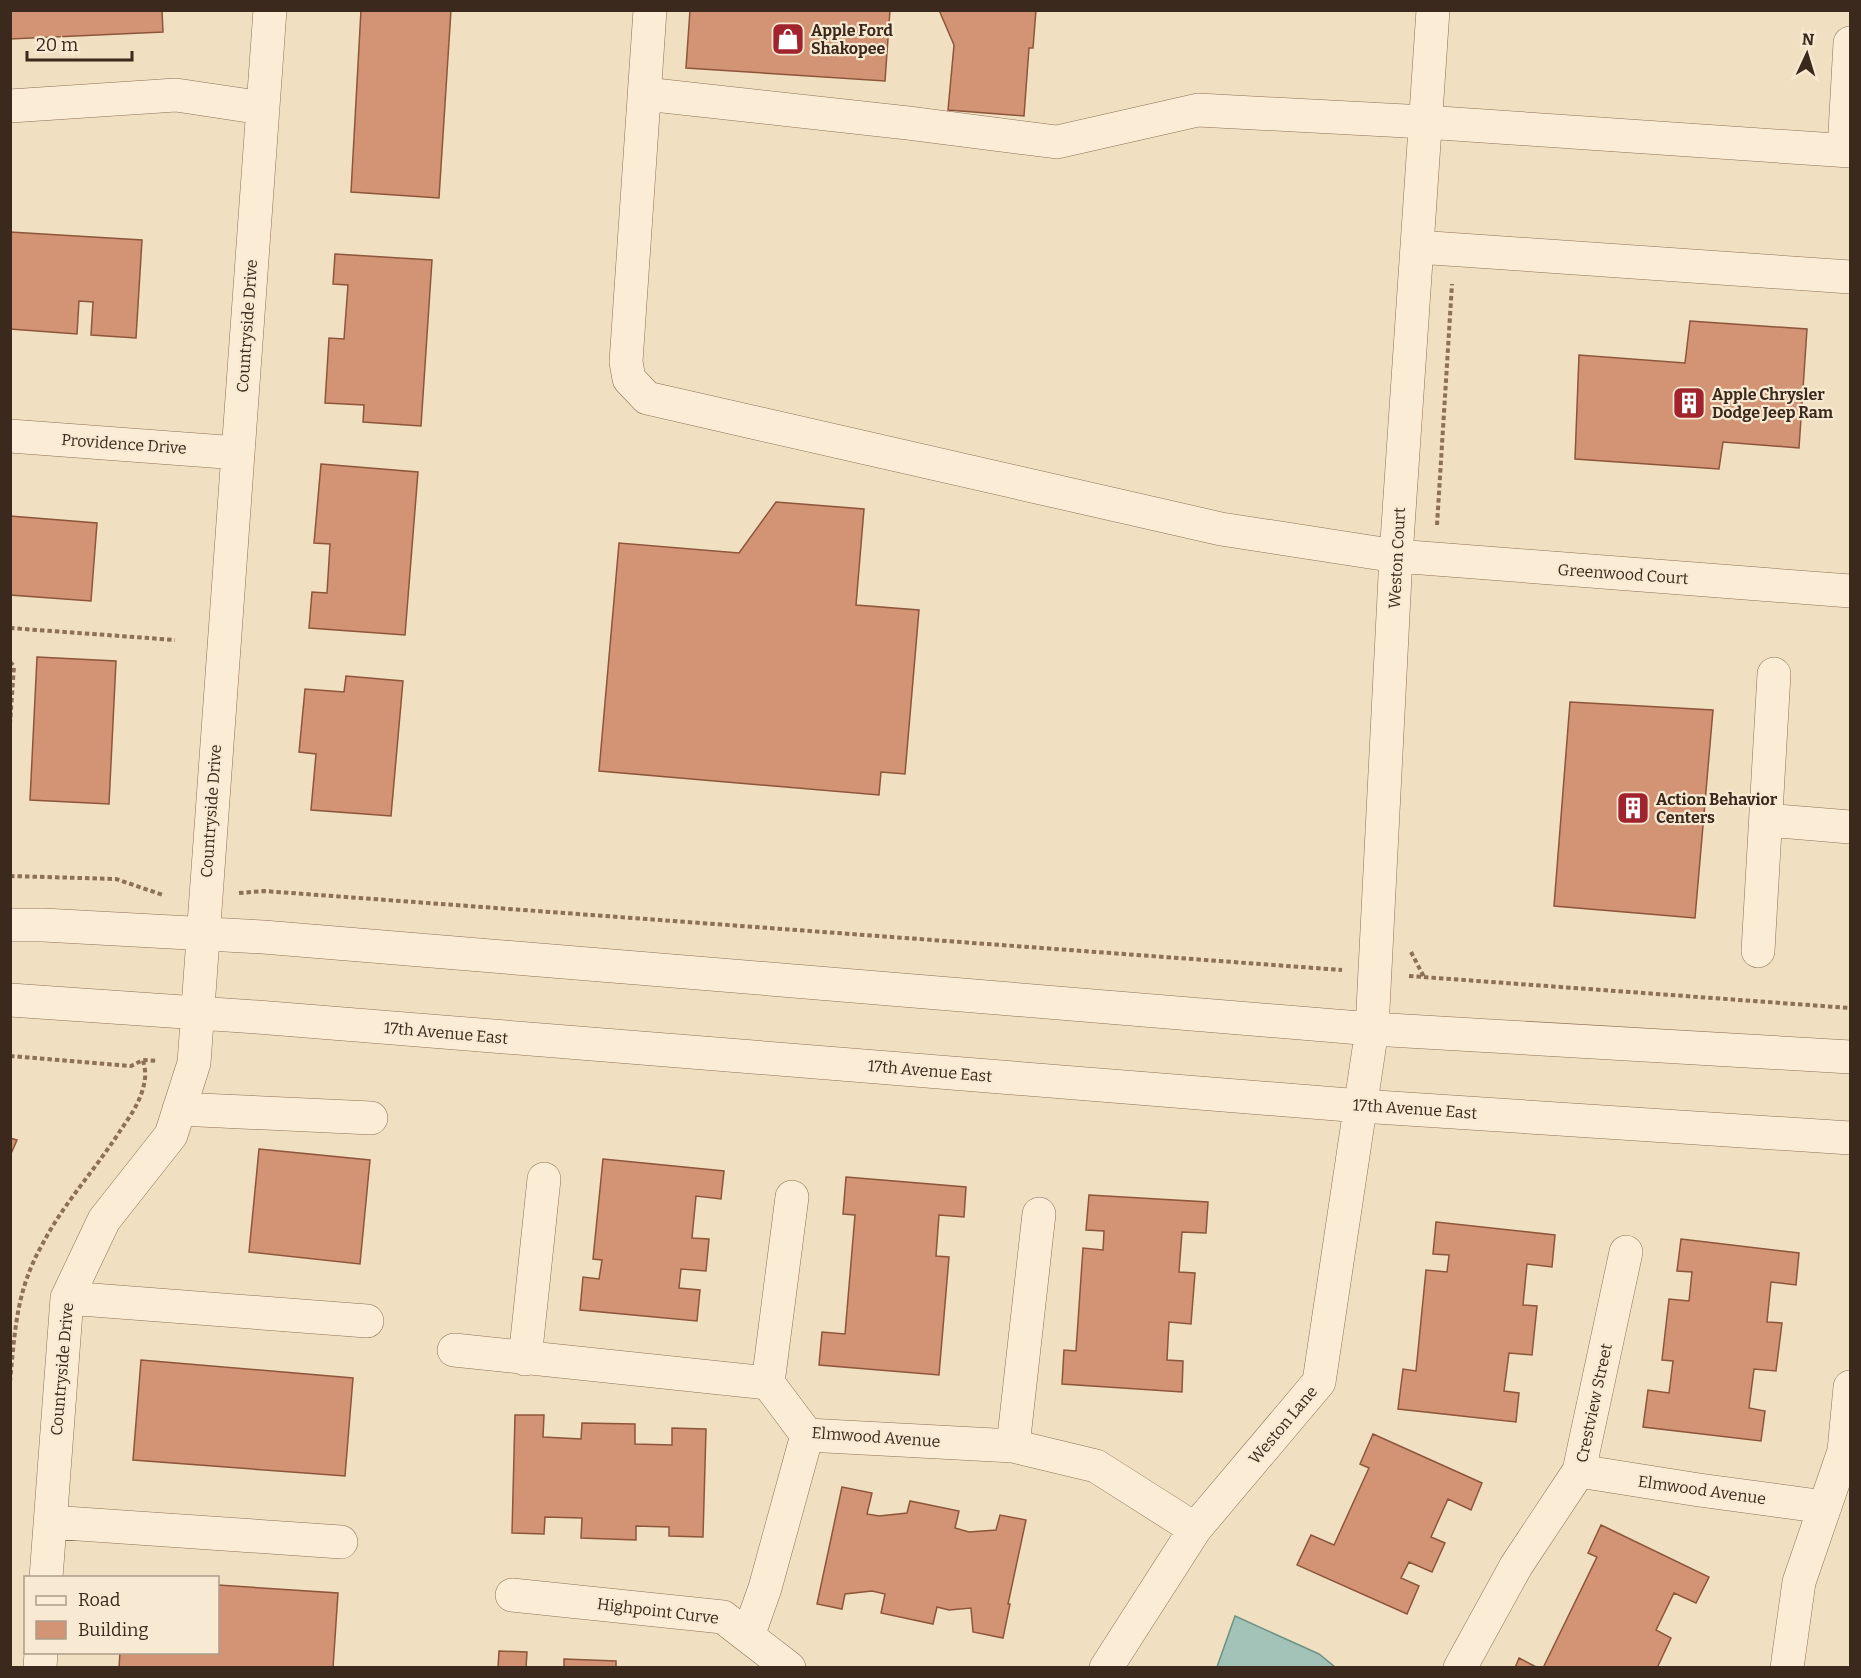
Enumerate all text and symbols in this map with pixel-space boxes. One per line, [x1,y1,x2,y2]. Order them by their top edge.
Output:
shop icon: Apple Ford Shakopee [770,21,806,57]
place label: Apple Ford Shakopee [811,21,893,58]
scale bar [27,24,132,62]
north arrow [1777,24,1837,84]
text: N [1801,30,1815,49]
text: 20 m [36,34,78,56]
street label: Countryside Drive [233,259,261,393]
building icon: Apple Chrysler Dodge Jeep Ram [1671,385,1707,421]
place label: Apple Chrysler Dodge Jeep Ram [1712,385,1834,422]
street label: Providence Drive [61,430,187,458]
street label: Weston Court [1385,507,1409,609]
street label: Greenwood Court [1557,560,1689,588]
street label: Countryside Drive [197,744,225,878]
building icon: Action Behavior Centers [1615,790,1651,826]
place label: Action Behavior Centers [1656,790,1778,827]
street label: 17th Avenue East [383,1018,509,1048]
street label: 17th Avenue East [867,1056,993,1086]
street label: 17th Avenue East [1352,1095,1478,1123]
street label: Countryside Drive [47,1302,77,1436]
street label: Crestview Street [1572,1342,1616,1464]
street label: Weston Lane [1245,1382,1321,1468]
street label: Elmwood Avenue [811,1423,941,1451]
street label: Elmwood Avenue [1637,1472,1767,1508]
legend [24,1576,219,1654]
text: Road [78,1589,121,1611]
street label: Highpoint Curve [596,1594,720,1628]
text: Building [78,1619,149,1641]

